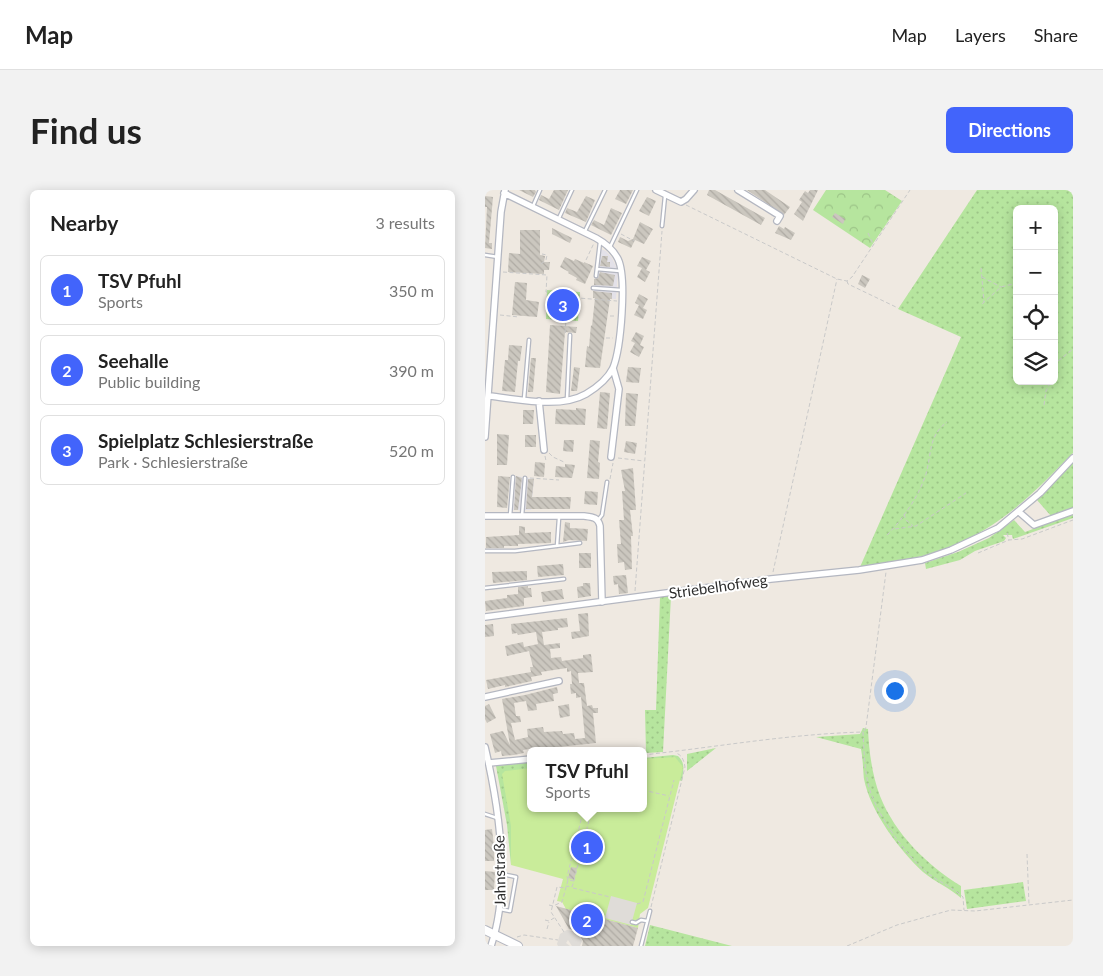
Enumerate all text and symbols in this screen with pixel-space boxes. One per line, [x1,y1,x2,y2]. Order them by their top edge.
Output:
text: Map [25,20,73,49]
text: Map [891,24,927,46]
text: Layers [955,24,1006,46]
text: Share [1034,24,1078,46]
button: Directions [946,107,1073,153]
text: Find us [30,109,142,151]
map controls [1013,205,1058,385]
button: + [1013,205,1058,250]
text: Nearby [50,210,118,235]
text: 3 results [375,213,435,232]
button: − [1013,250,1058,295]
text: TSV Pfuhl [98,269,181,292]
text: 1 [62,281,72,300]
text: 350 m [389,281,434,300]
pin: 3 [547,286,579,324]
text: Sports [98,292,143,311]
button: locate [1013,295,1058,340]
button: layers [1013,340,1058,385]
text: Seehalle [98,349,169,372]
text: 2 [62,361,72,380]
text: 390 m [389,361,434,380]
text: Public building [98,372,200,391]
text: Spielplatz Schlesierstraße [98,429,313,452]
text: 3 [62,441,72,460]
text: 520 m [389,441,434,460]
text: Park · Schlesierstraße [98,452,248,471]
street label: Striebelhofweg [668,570,769,602]
your location [882,678,908,704]
popup [527,747,647,812]
text: TSV Pfuhl [545,759,629,782]
text: Sports [545,782,590,801]
pin: 1 [571,828,603,866]
street label: Jahnstraße [489,835,509,907]
pin: 2 [571,901,603,939]

